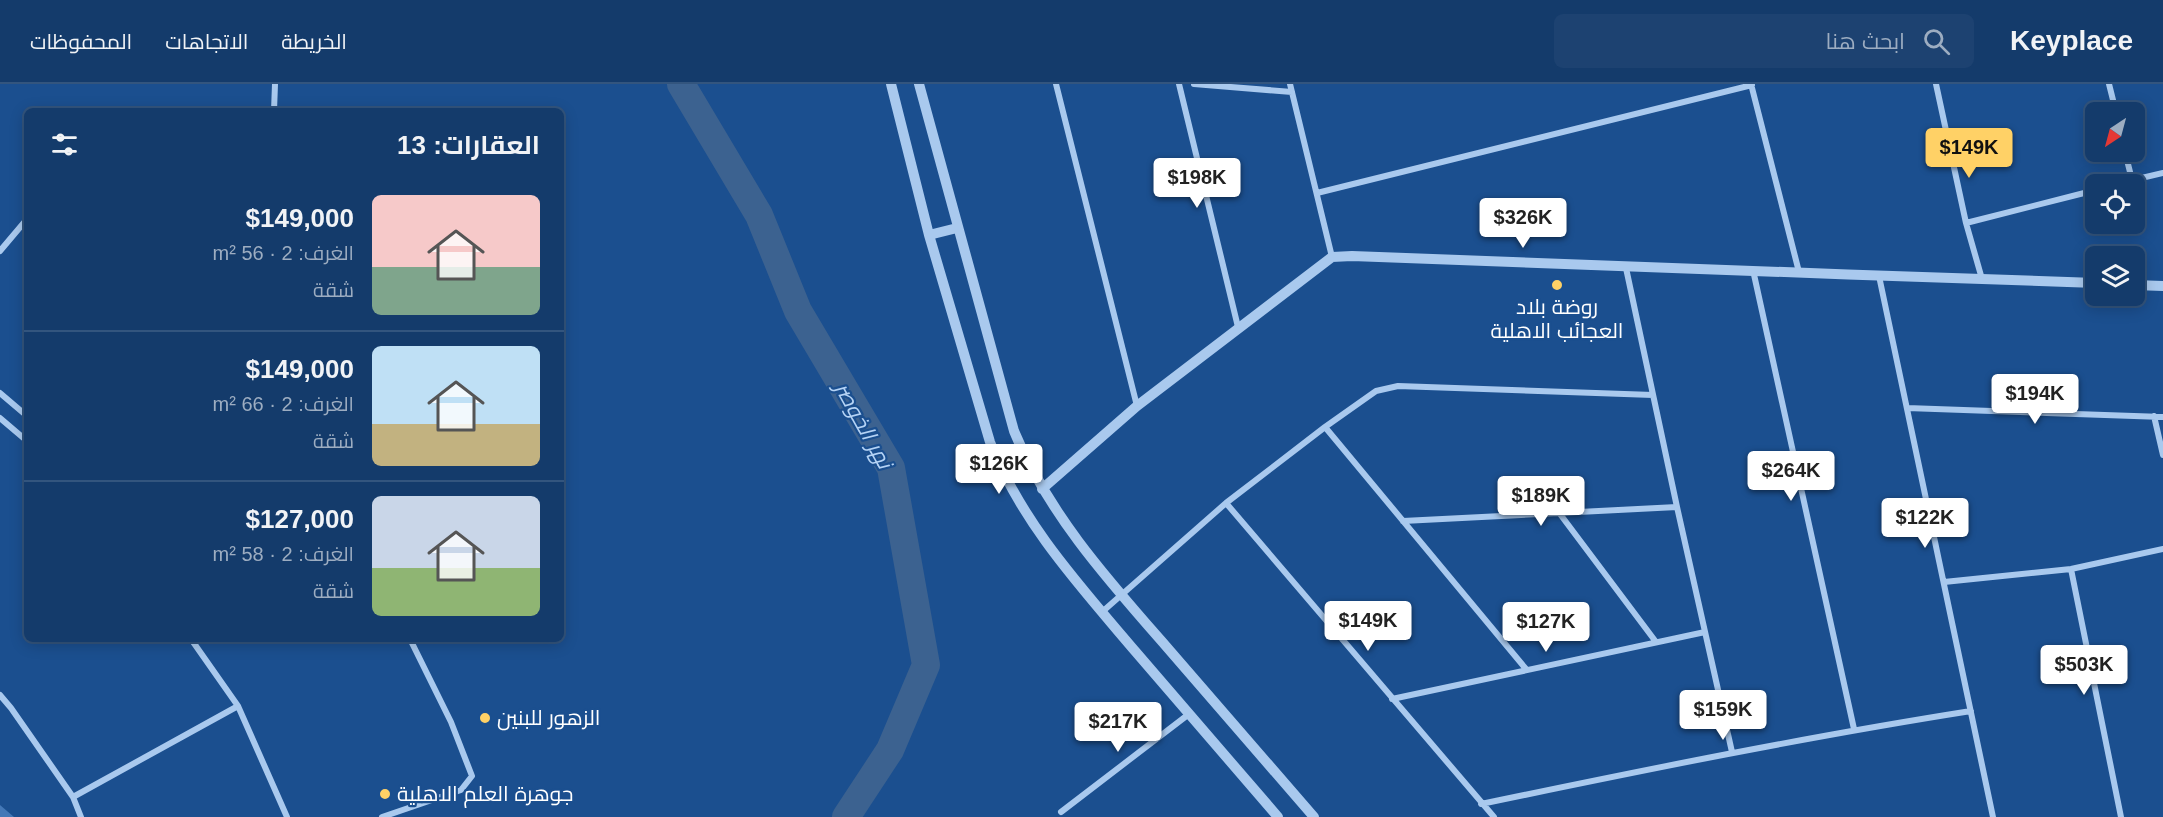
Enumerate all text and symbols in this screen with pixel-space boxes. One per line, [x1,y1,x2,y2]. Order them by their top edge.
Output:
search box [1554,14,1974,68]
icon: search [1920,25,1953,58]
text: Keyplace [2010,25,2133,56]
text: ابحث هنا [1825,29,1905,54]
text: المحفوظات [30,30,132,53]
text: الاتجاهات [165,30,248,53]
text: الخريطة [281,30,347,53]
north arrow [2085,102,2145,162]
map controls [2085,102,2145,306]
icon: filters [48,128,81,161]
pin: $149K [1927,128,2011,179]
text: العقارات: 13 [397,130,540,160]
text: $149K [1940,136,1998,158]
pin: $198K [1155,158,1239,209]
text: $198K [1168,166,1226,188]
button: locate [2085,174,2145,234]
pin: $326K [1481,198,1565,249]
text: $149,000 [246,203,354,233]
text: $326K [1494,206,1552,228]
icon: home [420,219,492,291]
text: الغرف: 2 · 56 m² [213,242,354,264]
button: layers [2085,246,2145,306]
marker: روضة بلاد العجائب الاهلية [1550,278,1564,292]
text: شقة [313,279,354,301]
place label: روضة بلاد العجائب الاهلية [1491,295,1623,342]
text: $149,000 [246,354,354,384]
icon: home [420,370,492,442]
pin: $194K [1993,374,2077,425]
water label: نهر الخوصر [827,375,899,475]
text: $194K [2006,382,2064,404]
text: الغرف: 2 · 66 m² [213,393,354,415]
text: شقة [313,430,354,452]
pin: $126K [957,444,1041,495]
pin: $264K [1749,451,1833,502]
text: $126K [970,452,1028,474]
text: $264K [1762,459,1820,481]
pin: $189K [1499,476,1583,527]
text: $189K [1512,484,1570,506]
pin: $122K [1883,498,1967,549]
text: $127,000 [246,504,354,534]
text: $122K [1896,506,1954,528]
icon: home [420,520,492,592]
text: الغرف: 2 · 58 m² [213,543,354,565]
text: شقة [313,580,354,602]
pin: $149K [1326,601,1410,652]
pin: $127K [1504,602,1588,653]
text: $149K [1339,609,1397,631]
text: $127K [1517,610,1575,632]
pin: $503K [2042,645,2126,696]
text: $503K [2055,653,2113,675]
pin: $159K [1681,690,1765,741]
text: $159K [1694,698,1752,720]
pin: $217K [1076,702,1160,753]
place label: الزهور للبنين [497,706,600,731]
text: $217K [1089,710,1147,732]
marker: الزهور للبنين [478,711,492,725]
place label: جوهرة العلم الاهلية [397,782,573,808]
marker: جوهرة العلم الاهلية [378,787,392,801]

